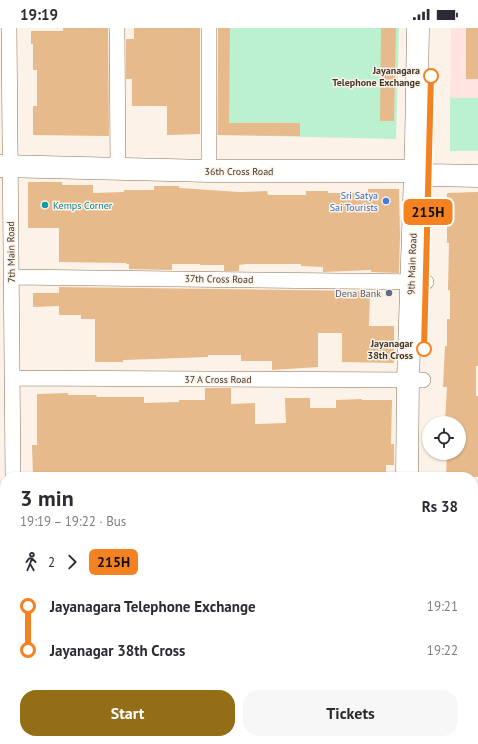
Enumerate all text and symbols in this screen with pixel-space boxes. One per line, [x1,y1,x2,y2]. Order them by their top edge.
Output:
text: 19:19 [20,5,58,24]
place label: Jayanagara Telephone Exchange [332,64,420,89]
marker: Jayanagara Telephone Exchange [423,68,439,84]
street label: 36th Cross Road [205,165,274,178]
place label: Sri Satya Sai Tourists [330,189,378,214]
marker: Sri Satya Sai Tourists [381,196,391,206]
place label: Kemps Corner [53,199,113,212]
line badge: 215H [400,199,456,225]
marker: Kemps Corner [40,200,50,210]
text: 215H [412,203,444,221]
street label: 7th Main Road [4,221,18,283]
street label: 9th Main Road [404,233,420,295]
street label: 37th Cross Road [185,272,253,286]
place label: Dena Bank [335,287,381,300]
marker: Dena Bank [384,288,394,298]
place label: Jayanagar 38th Cross [368,337,413,362]
marker: Jayanagar 38th Cross [416,341,432,357]
street label: 37 A Cross Road [184,373,252,386]
map controls [422,416,466,460]
button: locate [422,416,466,460]
text: 3 min [20,484,74,512]
text: Rs 38 [422,497,458,516]
text: 19:19 – 19:22 · Bus [20,513,126,530]
icon: walk [20,551,42,573]
icon: forward [61,551,83,573]
text: 215H [97,553,130,571]
text: 2 [48,554,55,571]
text: Jayanagara Telephone Exchange [50,597,256,616]
text: 19:21 [427,598,458,615]
text: Jayanagar 38th Cross [50,641,185,660]
text: 19:22 [427,642,458,659]
button: Start [20,690,235,736]
button: Tickets [243,690,458,736]

